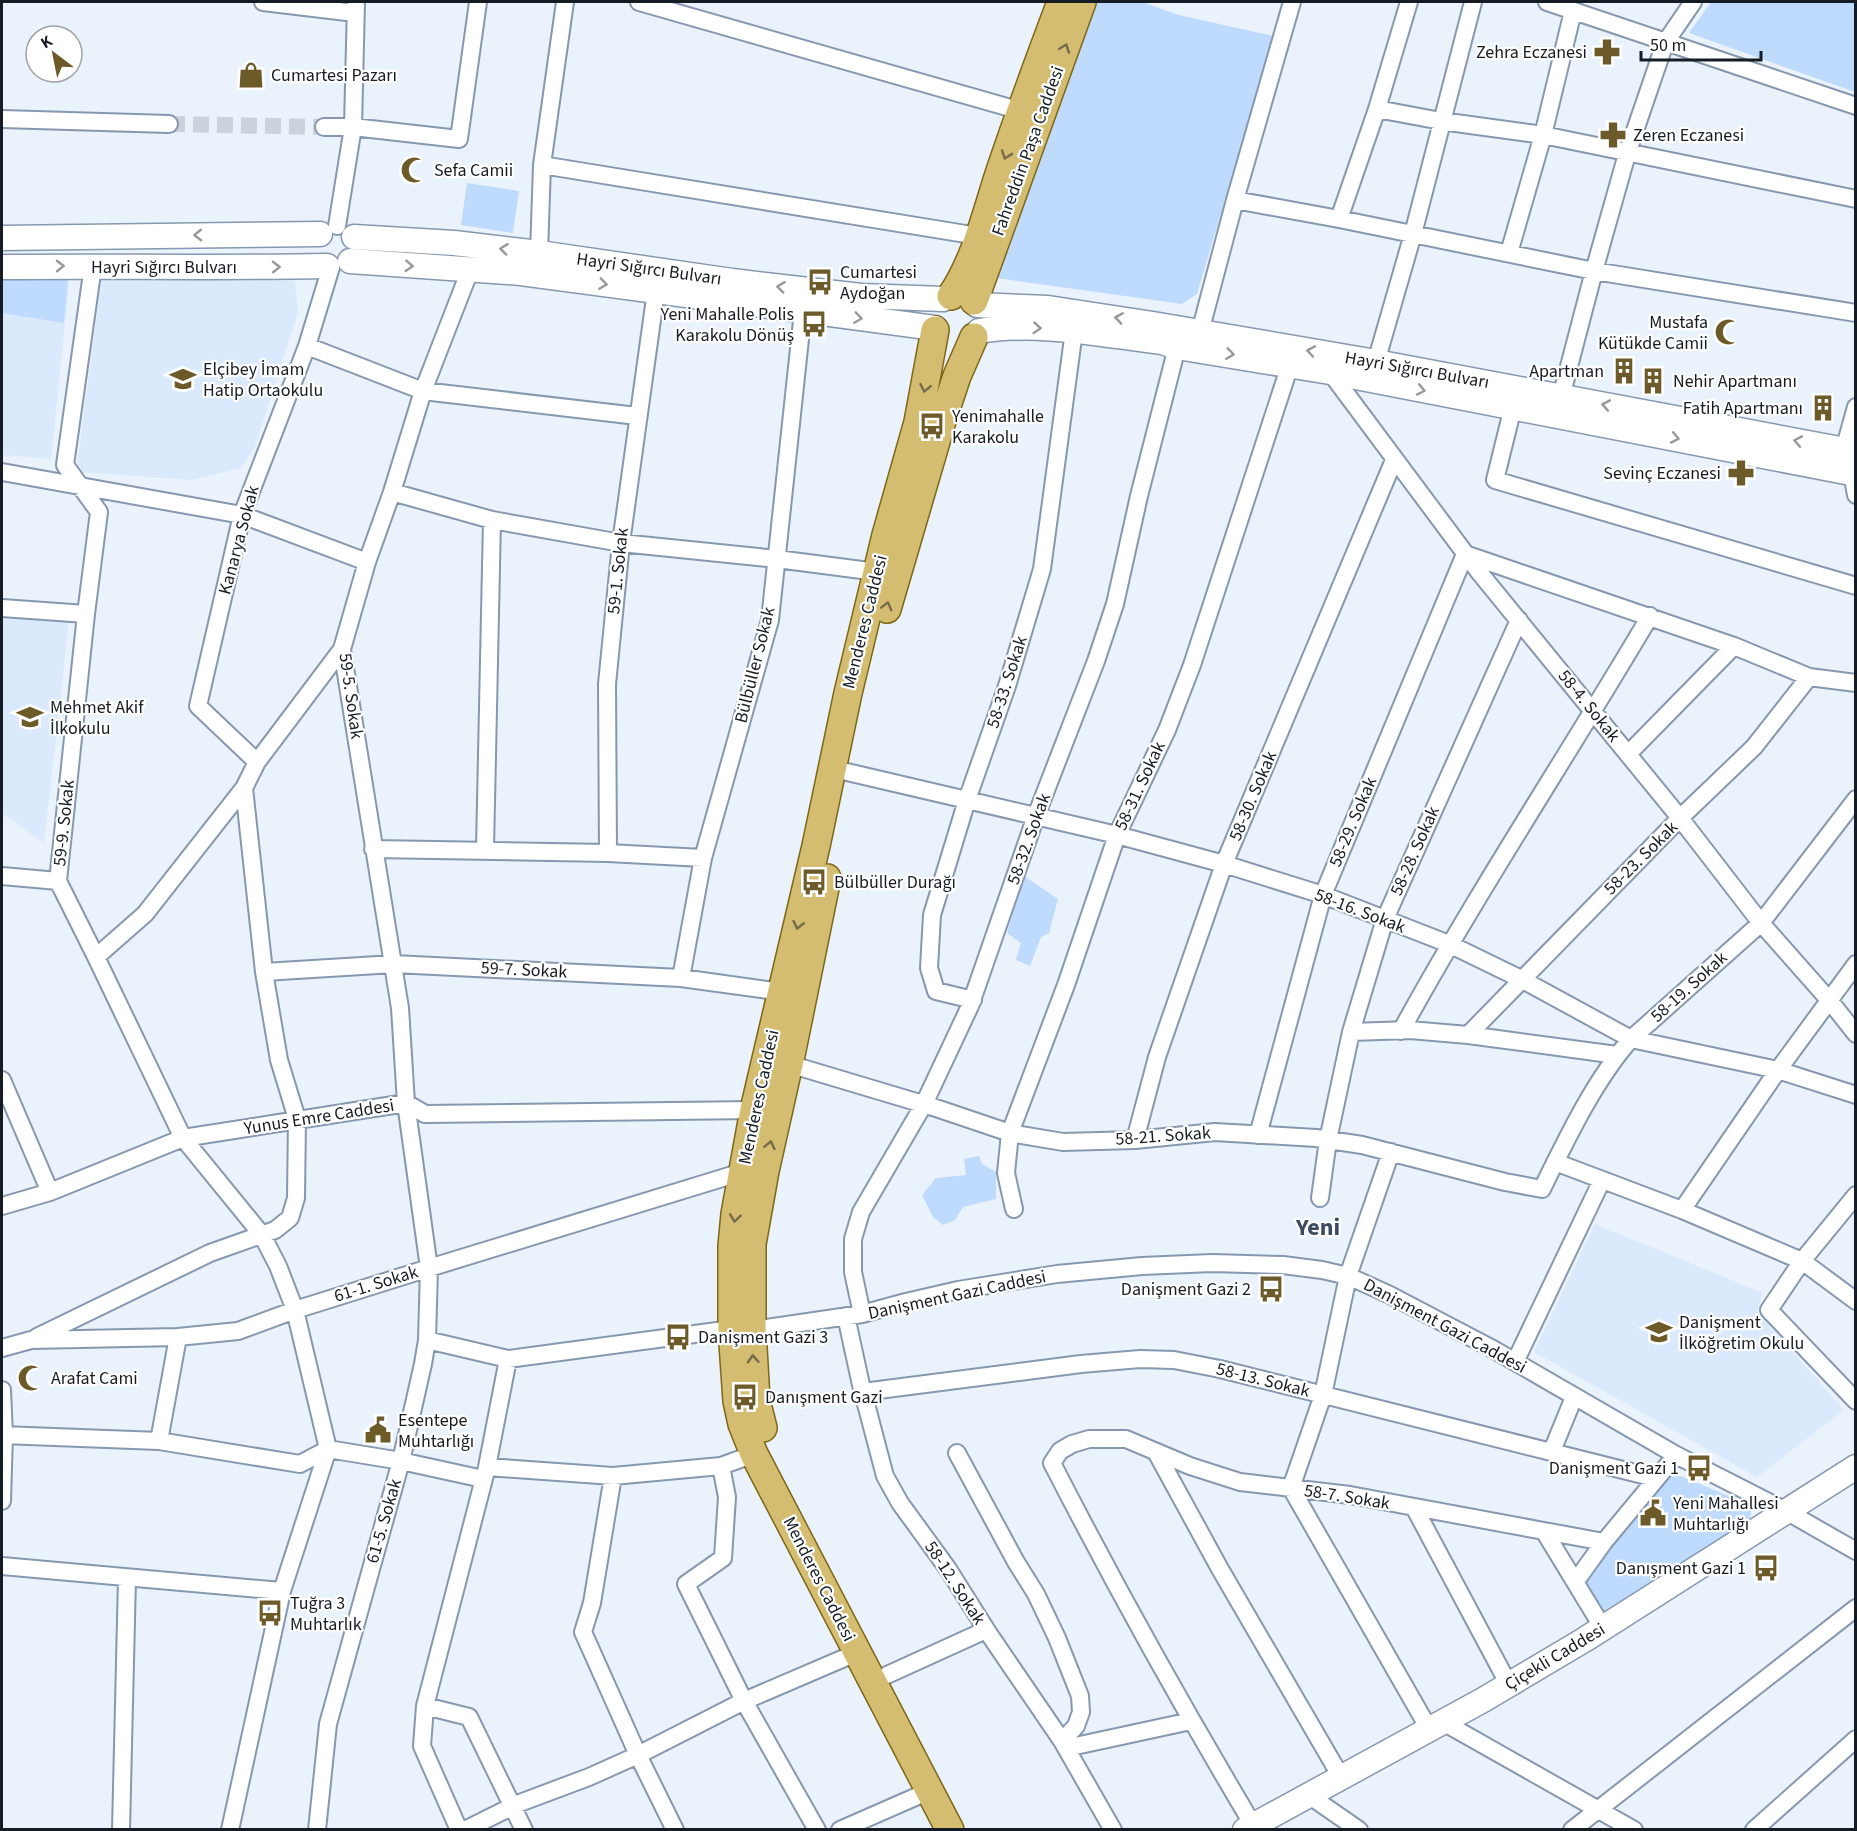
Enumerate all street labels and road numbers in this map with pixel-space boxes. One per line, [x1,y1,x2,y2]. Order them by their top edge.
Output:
street label: Fahreddin Paşa Caddesi [986,63,1070,239]
street label: Hayri Sığırcı Bulvarı [575,246,723,292]
street label: Hayri Sığırcı Bulvarı [91,255,237,280]
street label: Hayri Sığırcı Bulvarı [1343,345,1491,395]
street label: Kanarya Sokak [212,483,266,597]
street label: 59-1. Sokak [601,527,635,615]
street label: Menderes Caddesi [836,552,894,692]
street label: Bülbüller Sokak [729,604,782,726]
street label: 58-33. Sokak [980,633,1034,731]
street label: 59-5. Sokak [333,651,369,741]
street label: 58-4. Sokak [1552,664,1626,748]
street label: 58-31. Sokak [1108,737,1172,835]
street label: 58-30. Sokak [1223,747,1283,845]
street label: 58-29. Sokak [1323,773,1383,871]
street label: 59-9. Sokak [47,779,81,867]
street label: 58-32. Sokak [1001,790,1057,888]
street label: 58-28. Sokak [1384,802,1446,900]
street label: 58-23. Sokak [1598,815,1684,901]
street label: 58-16. Sokak [1311,882,1409,940]
street label: 58-19. Sokak [1645,946,1733,1028]
street label: 59-7. Sokak [480,955,568,985]
street label: Menderes Caddesi [733,1027,785,1167]
street label: Yunus Emre Caddesi [241,1093,396,1141]
street label: 58-21. Sokak [1114,1120,1212,1152]
street label: 61-1. Sokak [331,1259,421,1309]
street label: Danişment Gazi Caddesi [866,1264,1048,1326]
street label: Danişment Gazi Caddesi [1359,1272,1531,1380]
street label: 58-13. Sokak [1214,1356,1312,1404]
street label: 61-5. Sokak [360,1476,408,1566]
street label: 58-7. Sokak [1302,1478,1392,1516]
street label: Menderes Caddesi [777,1512,861,1646]
street label: 58-12. Sokak [918,1536,992,1630]
street label: Çiçekli Caddesi [1500,1617,1610,1697]

